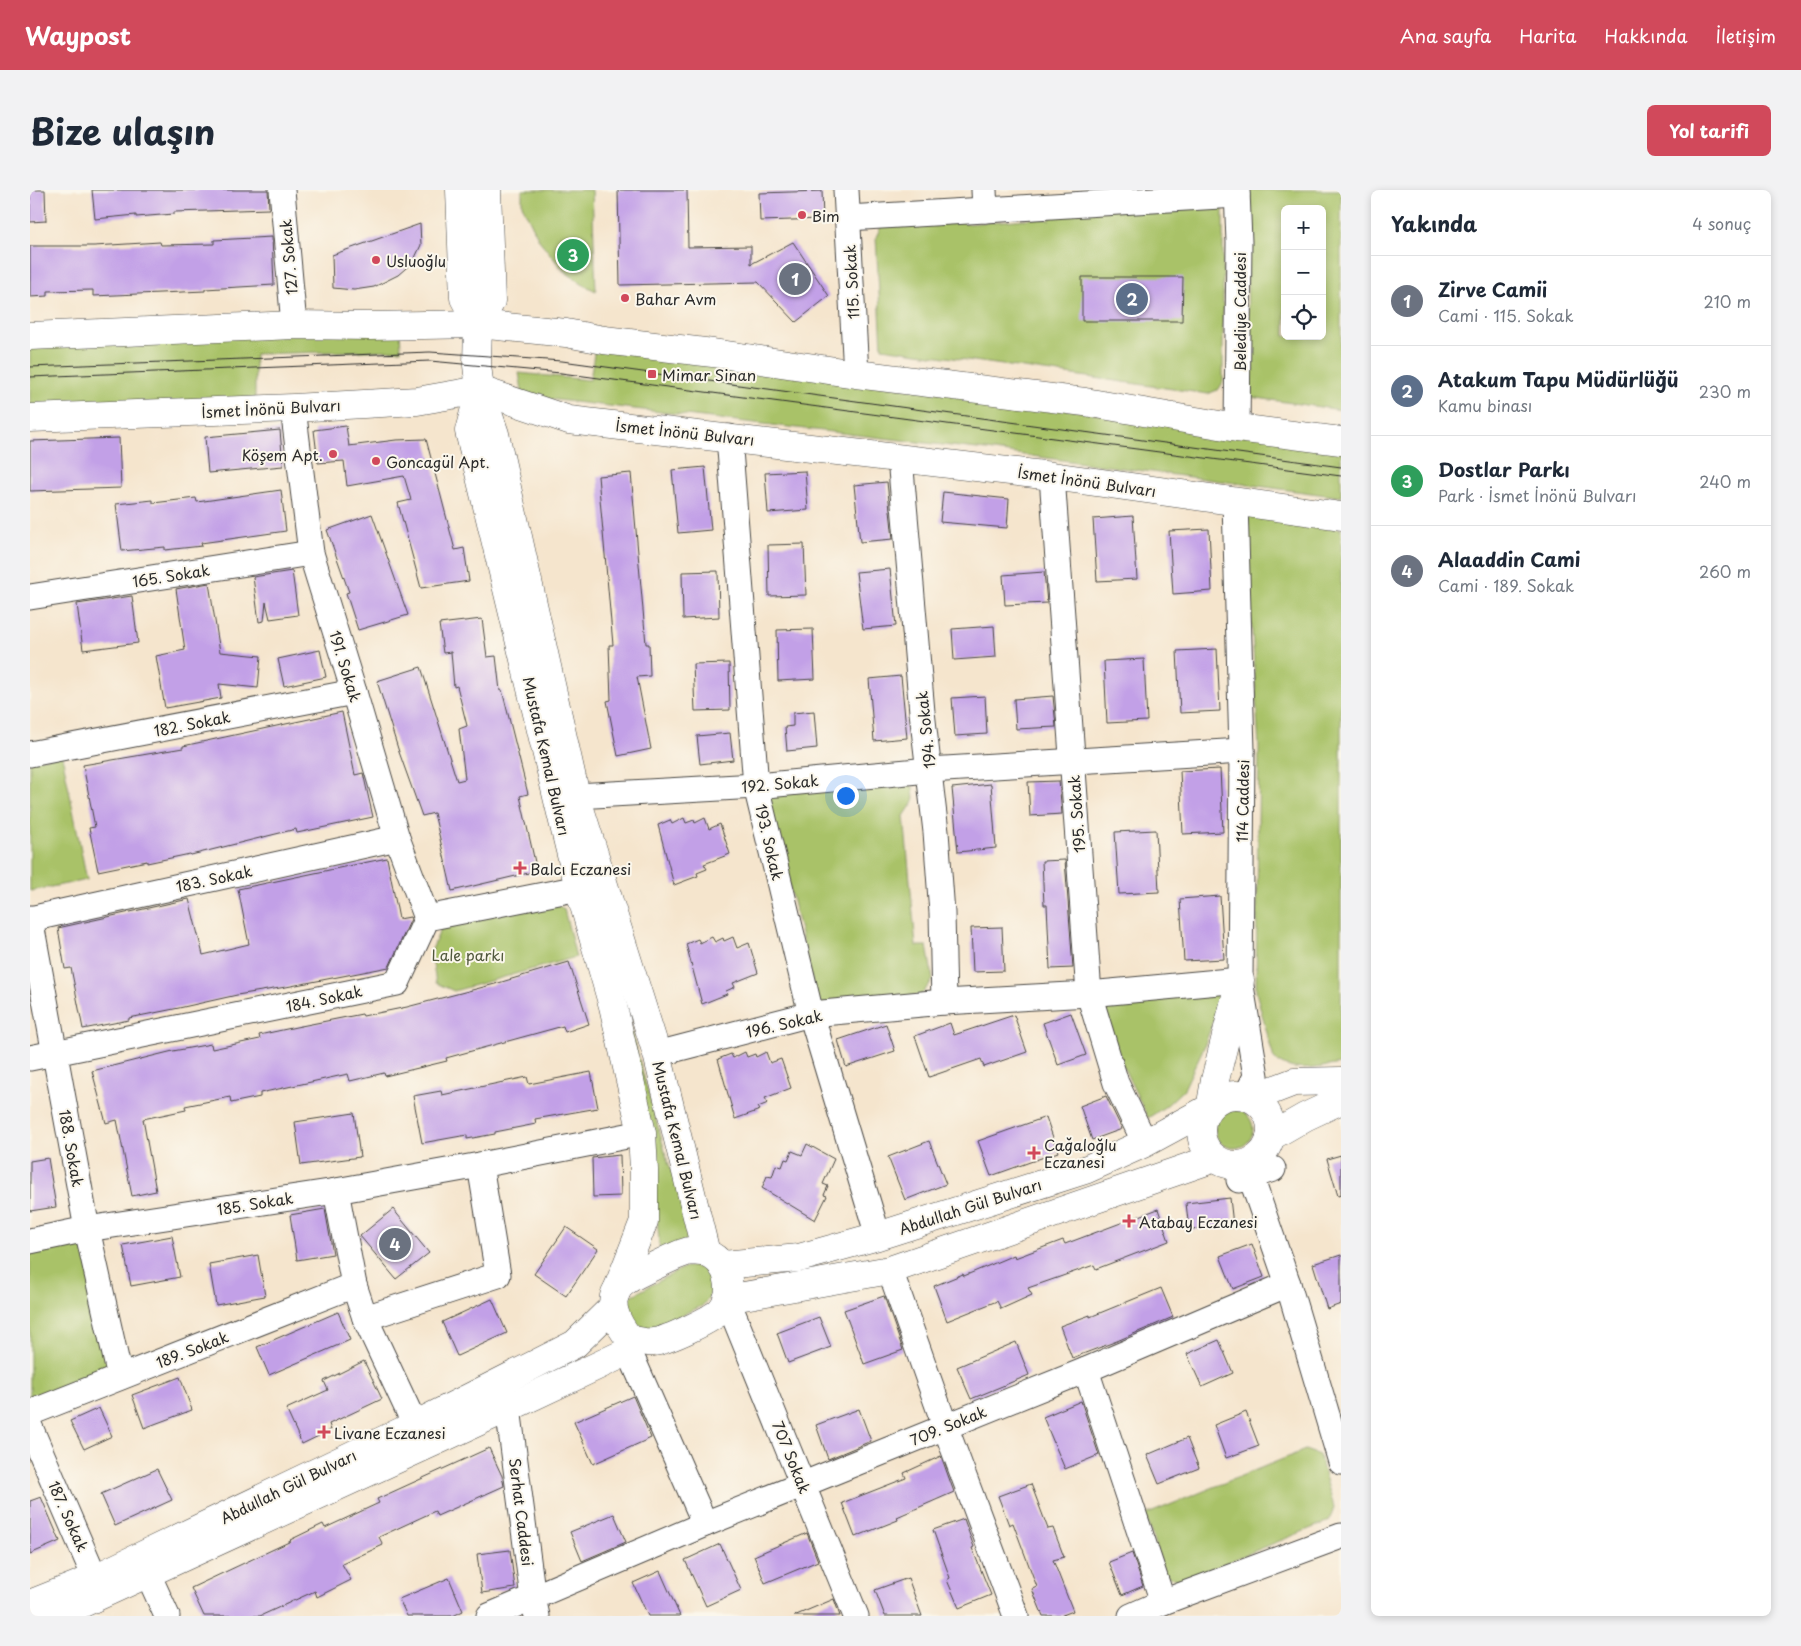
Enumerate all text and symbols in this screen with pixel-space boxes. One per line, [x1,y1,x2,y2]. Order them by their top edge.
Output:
text: Waypost [25,17,131,53]
text: Ana sayfa [1400,22,1491,49]
text: Harita [1519,22,1576,49]
text: Hakkında [1604,22,1688,49]
text: İletişim [1716,22,1776,49]
text: Bize ulaşın [30,104,215,157]
button: Yol tarifi [1647,105,1771,156]
place label: Bim [812,204,840,227]
map controls [1281,205,1326,340]
button: + [1281,205,1326,250]
text: Yakında [1391,207,1477,239]
marker: Bim [796,209,808,221]
text: 4 sonuç [1692,211,1751,235]
street label: 127. Sokak [273,218,303,296]
pin: 3 [557,236,589,274]
street label: 115. Sokak [838,244,864,320]
place label: Usluoğlu [386,249,446,272]
button: − [1281,250,1326,295]
street label: Belediye Caddesi [1228,252,1251,372]
marker: Usluoğlu [370,254,382,266]
pin: 1 [779,260,811,298]
text: Zirve Camii [1438,275,1547,303]
pin: 2 [1116,280,1148,318]
place label: Bahar Avm [635,287,717,310]
text: 1 [1403,289,1411,313]
text: 210 m [1703,289,1751,313]
marker: Bahar Avm [619,292,631,304]
button: locate [1281,295,1326,340]
text: Cami · 115. Sokak [1438,303,1574,327]
place label: Mimar Sinan [662,363,756,386]
text: Atakum Tapu Müdürlüğü [1438,365,1679,393]
marker: Mimar Sinan [646,368,658,380]
text: 2 [1401,379,1413,403]
text: 230 m [1699,379,1751,403]
street label: İsmet İnönü Bulvarı [201,393,341,423]
text: Kamu binası [1438,393,1532,417]
street label: İsmet İnönü Bulvarı [614,413,756,451]
place label: Köşem Apt. [242,443,323,466]
marker: Köşem Apt. [327,448,339,460]
place label: Goncagül Apt. [386,450,490,473]
marker: Goncagül Apt. [370,455,382,467]
text: Dostlar Parkı [1438,455,1570,483]
street label: İsmet İnönü Bulvarı [1016,460,1158,502]
text: 3 [1402,469,1412,493]
text: 240 m [1699,469,1751,493]
text: Park · İsmet İnönü Bulvarı [1438,483,1636,507]
text: Alaaddin Cami [1438,545,1580,573]
street label: 165. Sokak [131,557,212,592]
text: 4 [1402,559,1412,583]
text: 260 m [1699,559,1751,583]
text: Cami · 189. Sokak [1438,573,1574,597]
street label: 191. Sokak [324,627,368,705]
street label: Mustafa Kemal Bulvarı [518,674,576,838]
street label: 194. Sokak [909,690,941,770]
street label: 182. Sokak [152,704,233,742]
street label: 114 Caddesi [1230,759,1254,843]
street label: 192. Sokak [741,768,820,798]
street label: 195. Sokak [1062,774,1090,854]
your location [833,783,859,809]
street label: 193. Sokak [750,802,790,883]
place label: Balcı Eczanesi [530,857,631,880]
street label: 183. Sokak [174,859,255,897]
marker: Balcı Eczanesi [514,862,526,874]
park label: Lale parkı [432,943,504,966]
street label: 184. Sokak [284,979,365,1017]
street label: 196. Sokak [744,1003,825,1043]
street label: Mustafa Kemal Bulvarı [647,1058,709,1222]
street label: 188. Sokak [54,1108,90,1189]
place label: Cağaloğlu Eczanesi [1044,1133,1117,1173]
marker: Cağaloğlu Eczanesi [1028,1147,1040,1159]
street label: Abdullah Gül Bulvarı [896,1172,1044,1240]
street label: 185. Sokak [215,1186,295,1220]
place label: Atabay Eczanesi [1139,1210,1258,1233]
marker: Atabay Eczanesi [1123,1215,1135,1227]
pin: 4 [379,1225,411,1263]
street label: 189. Sokak [152,1325,232,1373]
street label: 709. Sokak [906,1399,990,1451]
street label: 707 Sokak [767,1417,817,1497]
place label: Livane Eczanesi [334,1421,446,1444]
marker: Livane Eczanesi [318,1426,330,1438]
street label: Abdullah Gül Bulvarı [216,1443,360,1529]
street label: Serhat Caddesi [504,1457,540,1567]
street label: 187. Sokak [43,1477,95,1555]

